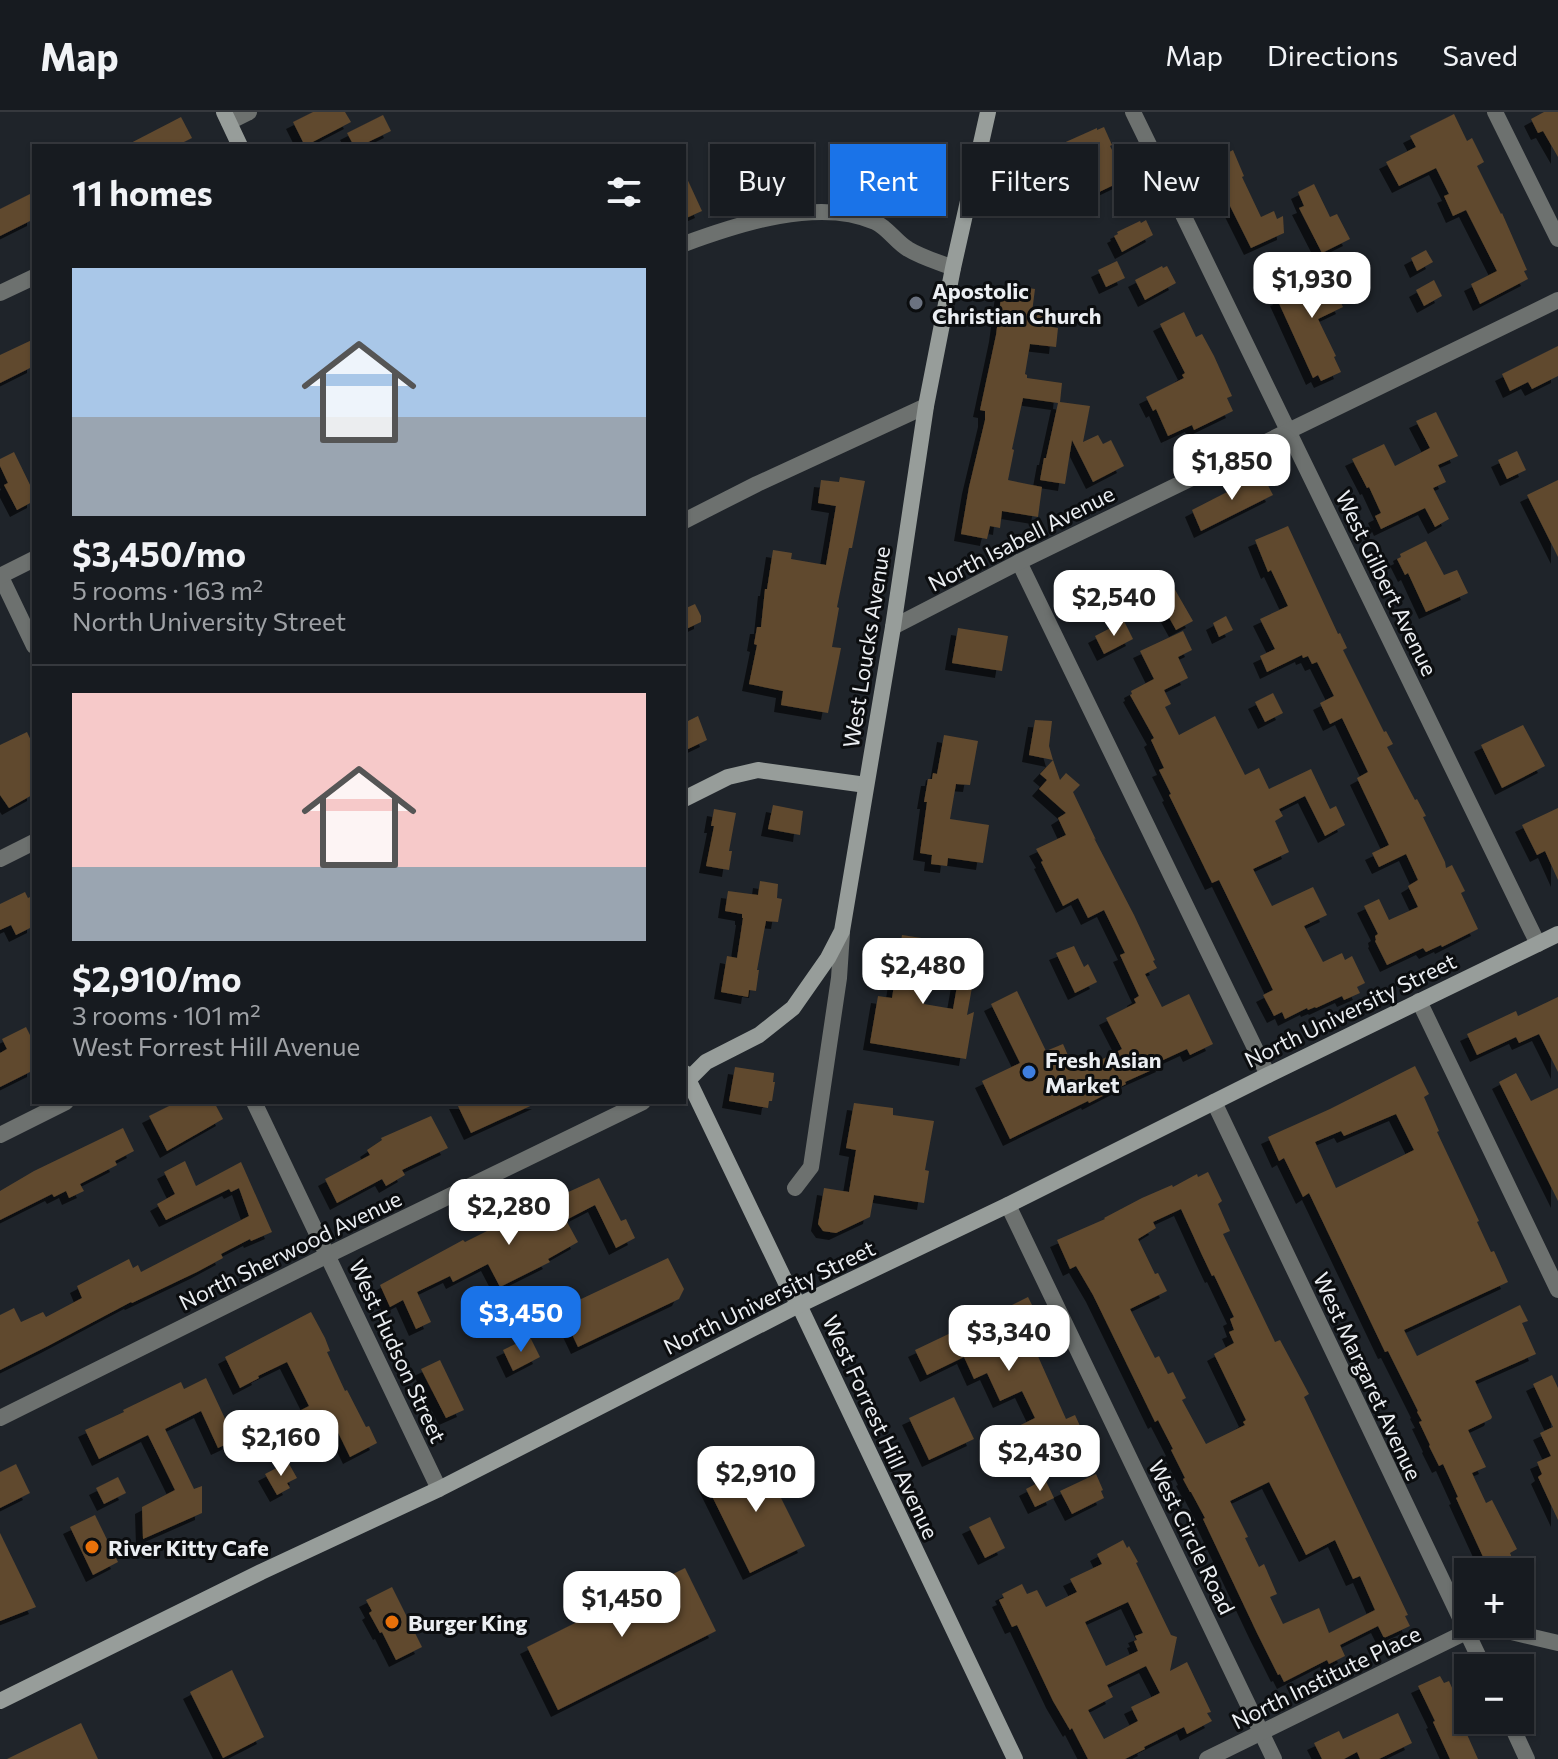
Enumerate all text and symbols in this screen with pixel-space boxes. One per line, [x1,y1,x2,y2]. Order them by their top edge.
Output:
text: Map [40,32,119,79]
text: Map [1165,38,1223,72]
text: Directions [1267,38,1398,72]
text: Saved [1442,38,1518,72]
chip: Buy [710,144,814,216]
chip: Rent [830,144,946,216]
chip: Filters [962,144,1098,216]
chip: New [1114,144,1228,216]
icon: filters [602,170,646,214]
text: 11 homes [72,171,213,213]
pin: $1,930 [1247,252,1377,320]
text: $1,930 [1271,262,1353,293]
place label: Apostolic Christian Church [932,277,1102,329]
marker: Apostolic Christian Church [907,294,925,312]
icon: home [287,320,431,464]
pin: $1,850 [1167,434,1297,502]
text: $1,850 [1191,444,1273,475]
street label: North Isabell Avenue [923,479,1119,597]
street label: West Gilbert Avenue [1330,486,1444,680]
text: $3,450/mo [72,532,246,574]
street label: West Loucks Avenue [837,544,895,750]
pin: $2,540 [1049,570,1179,638]
text: 5 rooms · 163 m² [72,574,263,605]
text: $2,540 [1072,580,1156,611]
text: North University Street [72,605,346,636]
icon: home [287,745,431,889]
pin: $2,480 [858,938,988,1006]
street label: North University Street [1240,947,1460,1073]
text: $2,480 [880,948,966,979]
text: $2,910/mo [72,957,241,999]
text: 3 rooms · 101 m² [72,999,261,1030]
text: West Forrest Hill Avenue [72,1030,360,1061]
place label: Fresh Asian Market [1045,1046,1162,1098]
marker: Fresh Asian Market [1020,1063,1038,1081]
pin: $2,280 [444,1179,574,1247]
street label: North Sherwood Avenue [174,1184,406,1316]
text: $2,280 [467,1189,551,1220]
street label: North University Street [659,1234,879,1360]
street label: West Hudson Street [344,1255,452,1447]
street label: West Margaret Avenue [1308,1268,1428,1484]
pin: $3,450 [456,1286,586,1354]
text: $3,450 [479,1296,563,1327]
pin: $3,340 [944,1305,1074,1373]
street label: West Forrest Hill Avenue [817,1311,945,1543]
text: $3,340 [967,1315,1051,1346]
pin: $2,160 [216,1410,346,1478]
text: $2,160 [241,1420,321,1451]
pin: $2,430 [975,1425,1105,1493]
text: $2,430 [998,1435,1082,1466]
pin: $2,910 [691,1446,821,1514]
street label: West Circle Road [1143,1455,1241,1619]
text: $2,910 [716,1456,796,1487]
place label: River Kitty Cafe [108,1534,269,1561]
marker: River Kitty Cafe [83,1538,101,1556]
map controls [1454,1558,1534,1734]
button: + [1454,1558,1534,1638]
pin: $1,450 [557,1571,687,1639]
text: $1,450 [581,1581,663,1612]
place label: Burger King [408,1609,527,1636]
marker: Burger King [383,1613,401,1631]
street label: North Institute Place [1227,1619,1425,1735]
button: − [1454,1654,1534,1734]

